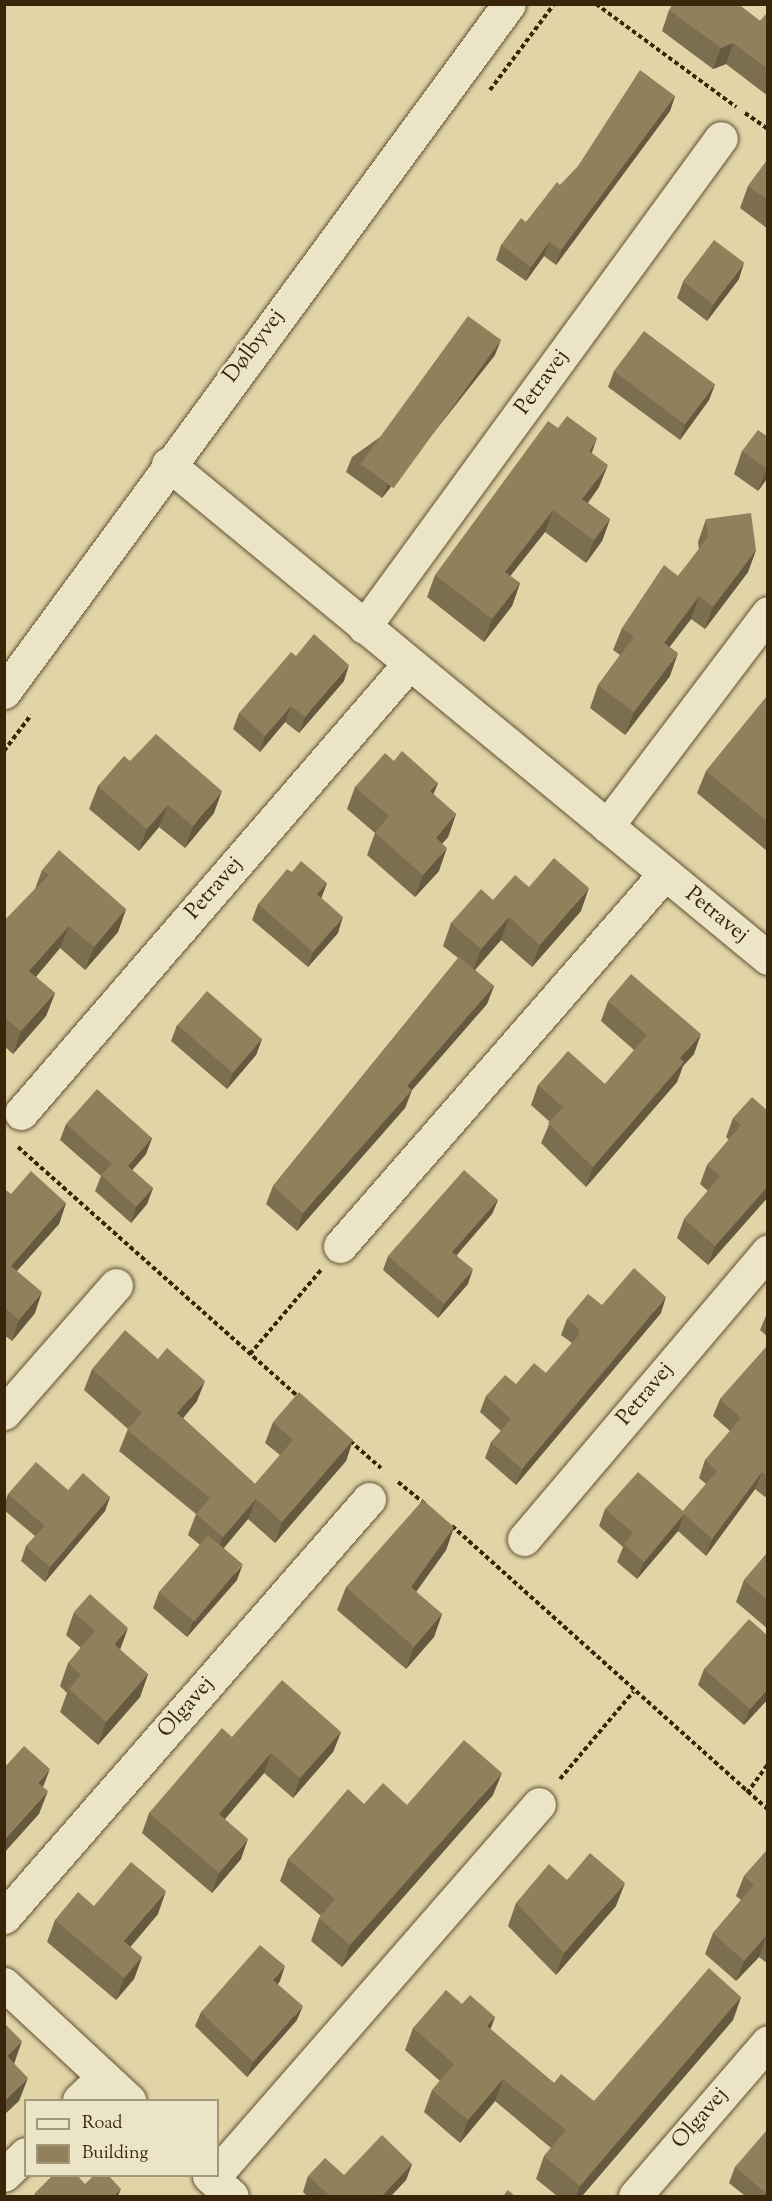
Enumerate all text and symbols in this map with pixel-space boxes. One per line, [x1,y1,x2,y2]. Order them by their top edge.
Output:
street label: Dølbyvej [219,305,291,389]
street label: Petravej [510,345,576,421]
street label: Petravej [181,852,249,926]
street label: Petravej [679,882,753,950]
street label: Petravej [612,1358,680,1432]
street label: Olgavej [153,1672,221,1744]
street label: Olgavej [667,2083,735,2155]
legend [24,2099,219,2177]
text: Road [82,2111,122,2137]
text: Building [82,2141,148,2167]

